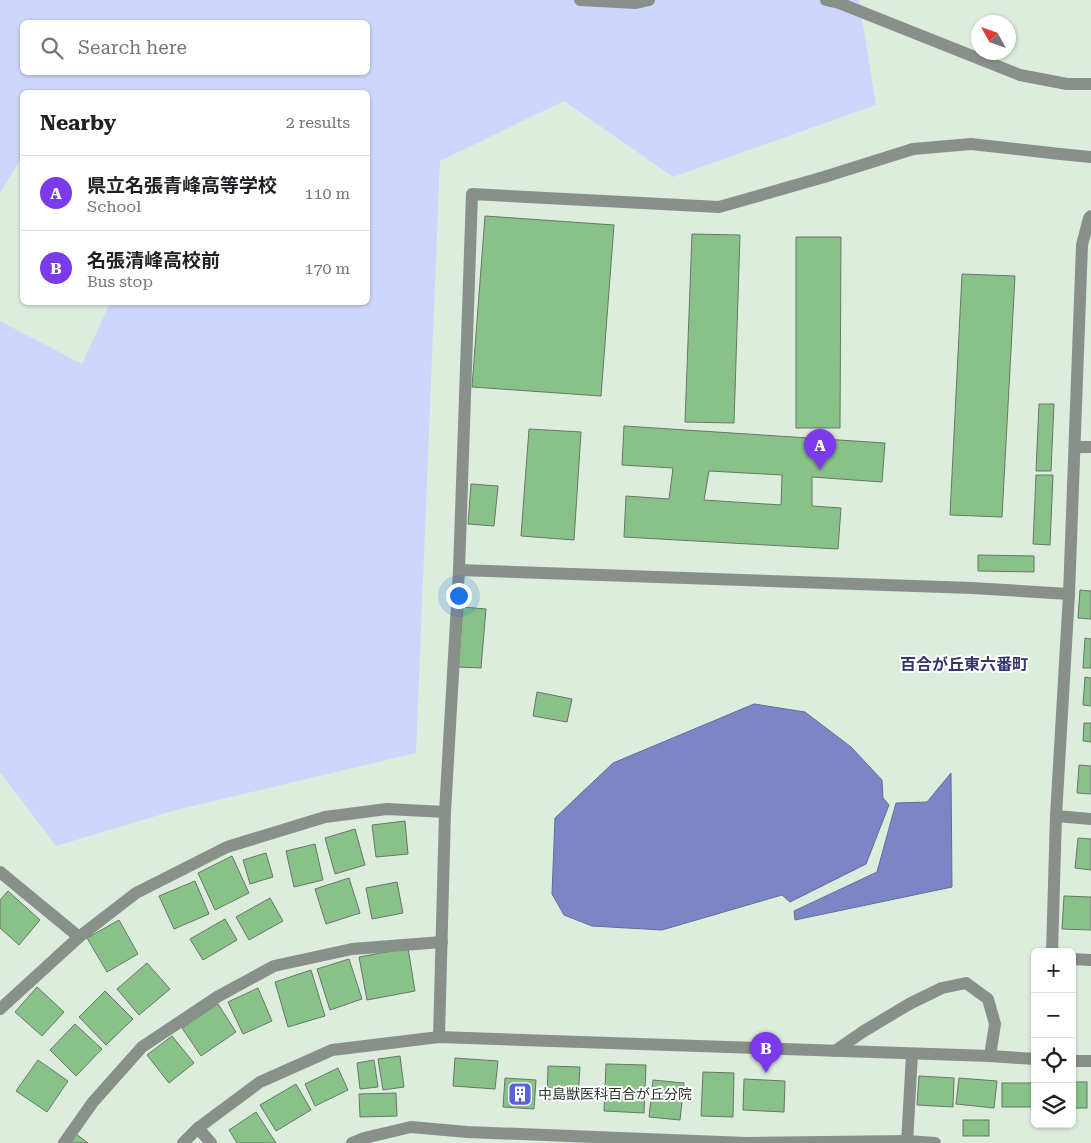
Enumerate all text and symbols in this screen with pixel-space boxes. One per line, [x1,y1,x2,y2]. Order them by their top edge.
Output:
north arrow [971,15,1016,60]
search box [20,20,370,75]
icon: search [38,34,66,62]
text: Search here [78,36,187,59]
text: Nearby [40,111,116,135]
text: 2 results [286,113,350,132]
text: 県立名張青峰高等学校 [87,174,277,197]
text: A [50,184,62,203]
text: 110 m [304,184,350,203]
text: School [87,197,141,216]
text: 名張清峰高校前 [87,249,220,272]
text: B [50,259,62,278]
text: 170 m [304,259,350,278]
text: Bus stop [87,272,153,291]
pin: A [804,429,836,470]
your location [446,583,472,609]
district label: 百合が丘東六番町 [900,655,1028,674]
map controls [1031,948,1076,1128]
button: + [1031,948,1076,993]
button: − [1031,993,1076,1038]
pin: B [750,1032,782,1073]
button: locate [1031,1038,1076,1083]
building icon: 中島獣医科百合が丘分院 [507,1081,533,1107]
button: layers [1031,1083,1076,1128]
place label: 中島獣医科百合が丘分院 [538,1086,692,1102]

